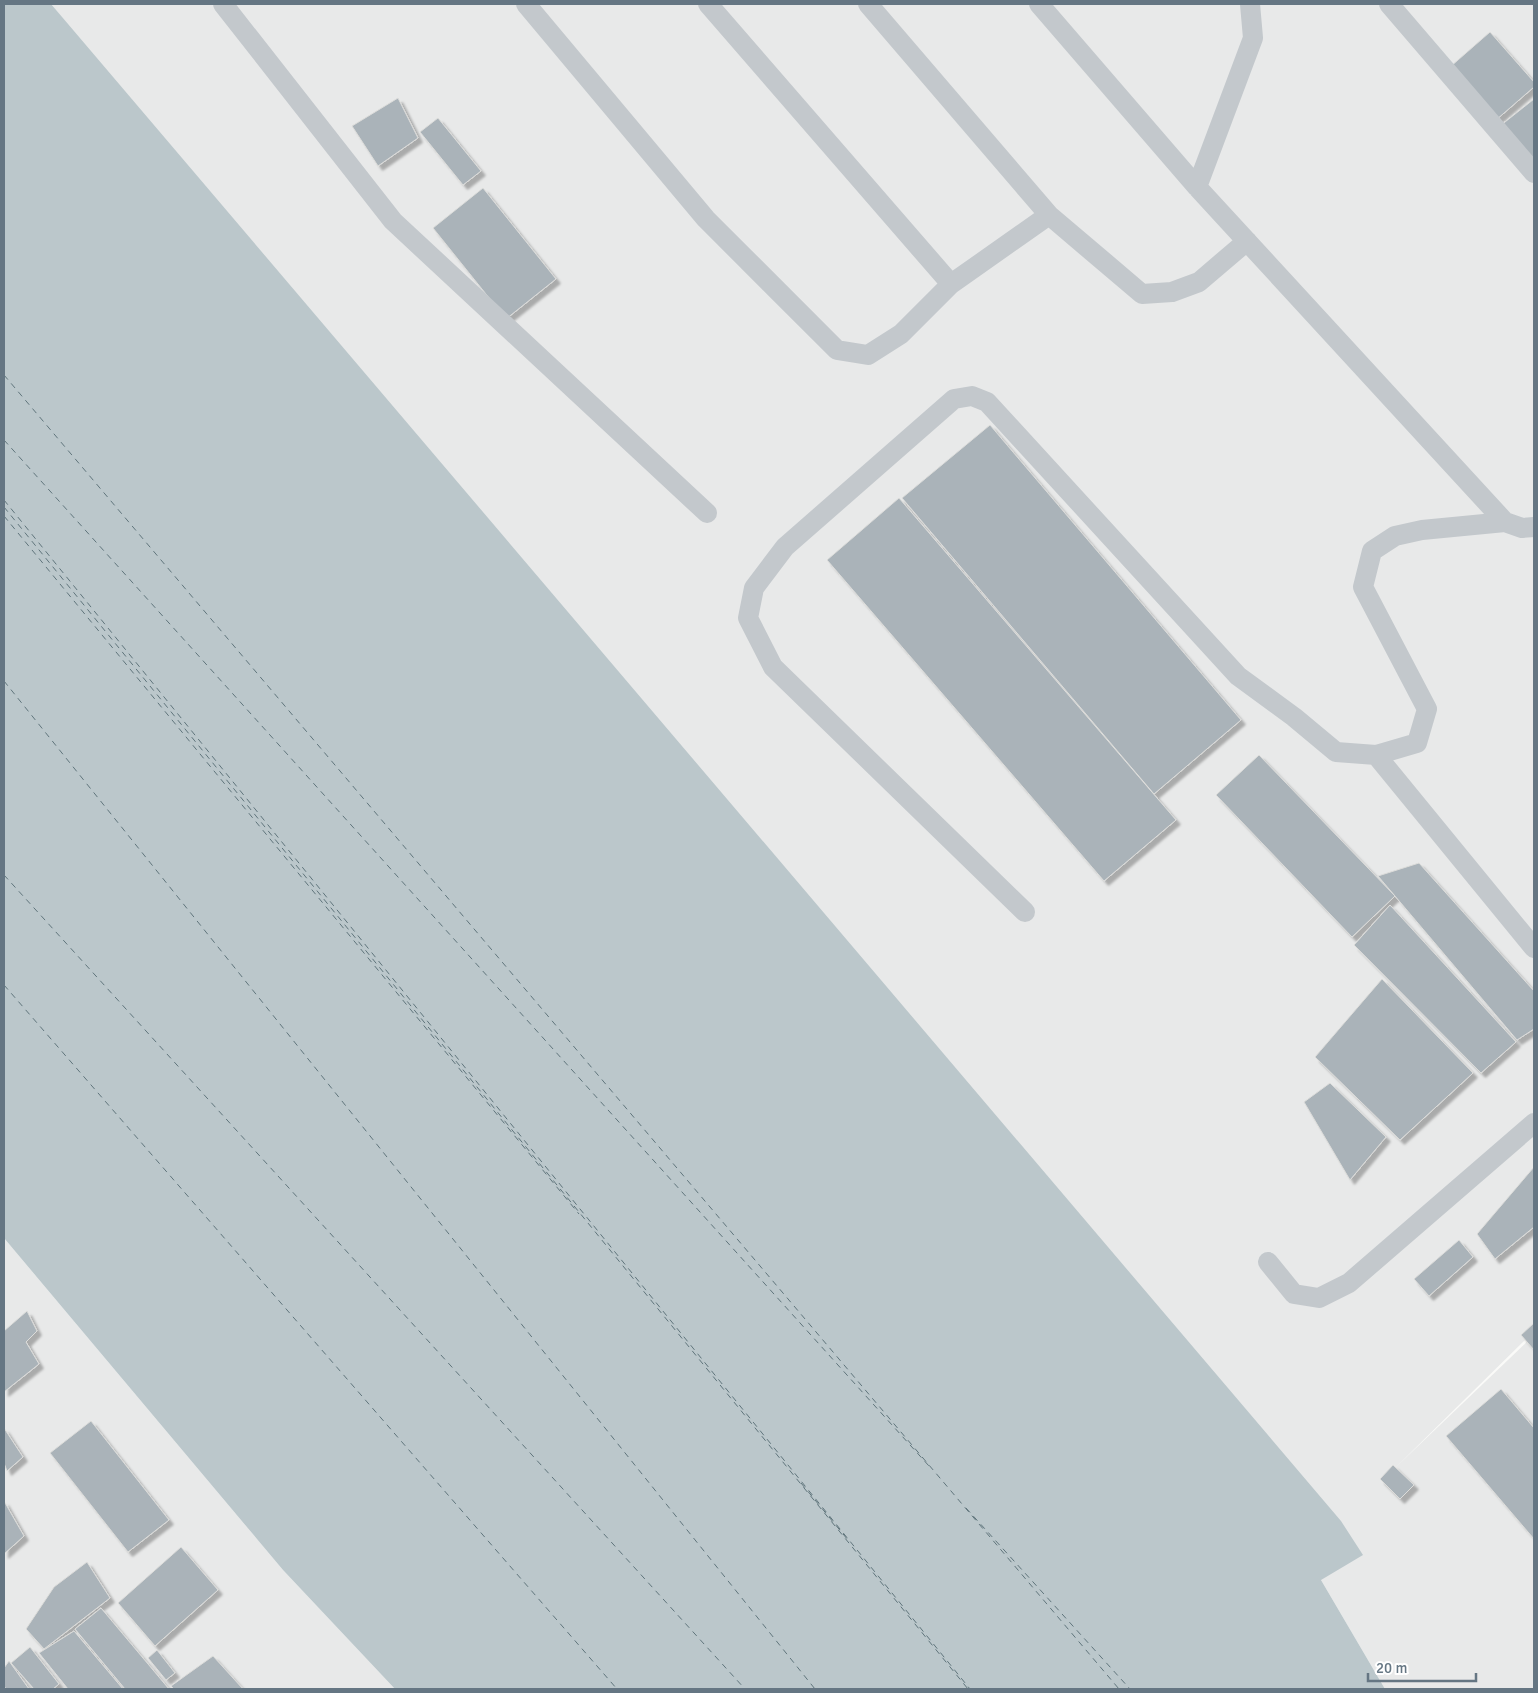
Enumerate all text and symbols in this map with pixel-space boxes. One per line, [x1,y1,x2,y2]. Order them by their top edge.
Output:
scale bar [1368,1650,1476,1682]
text: 20 m [1376,1659,1407,1677]

